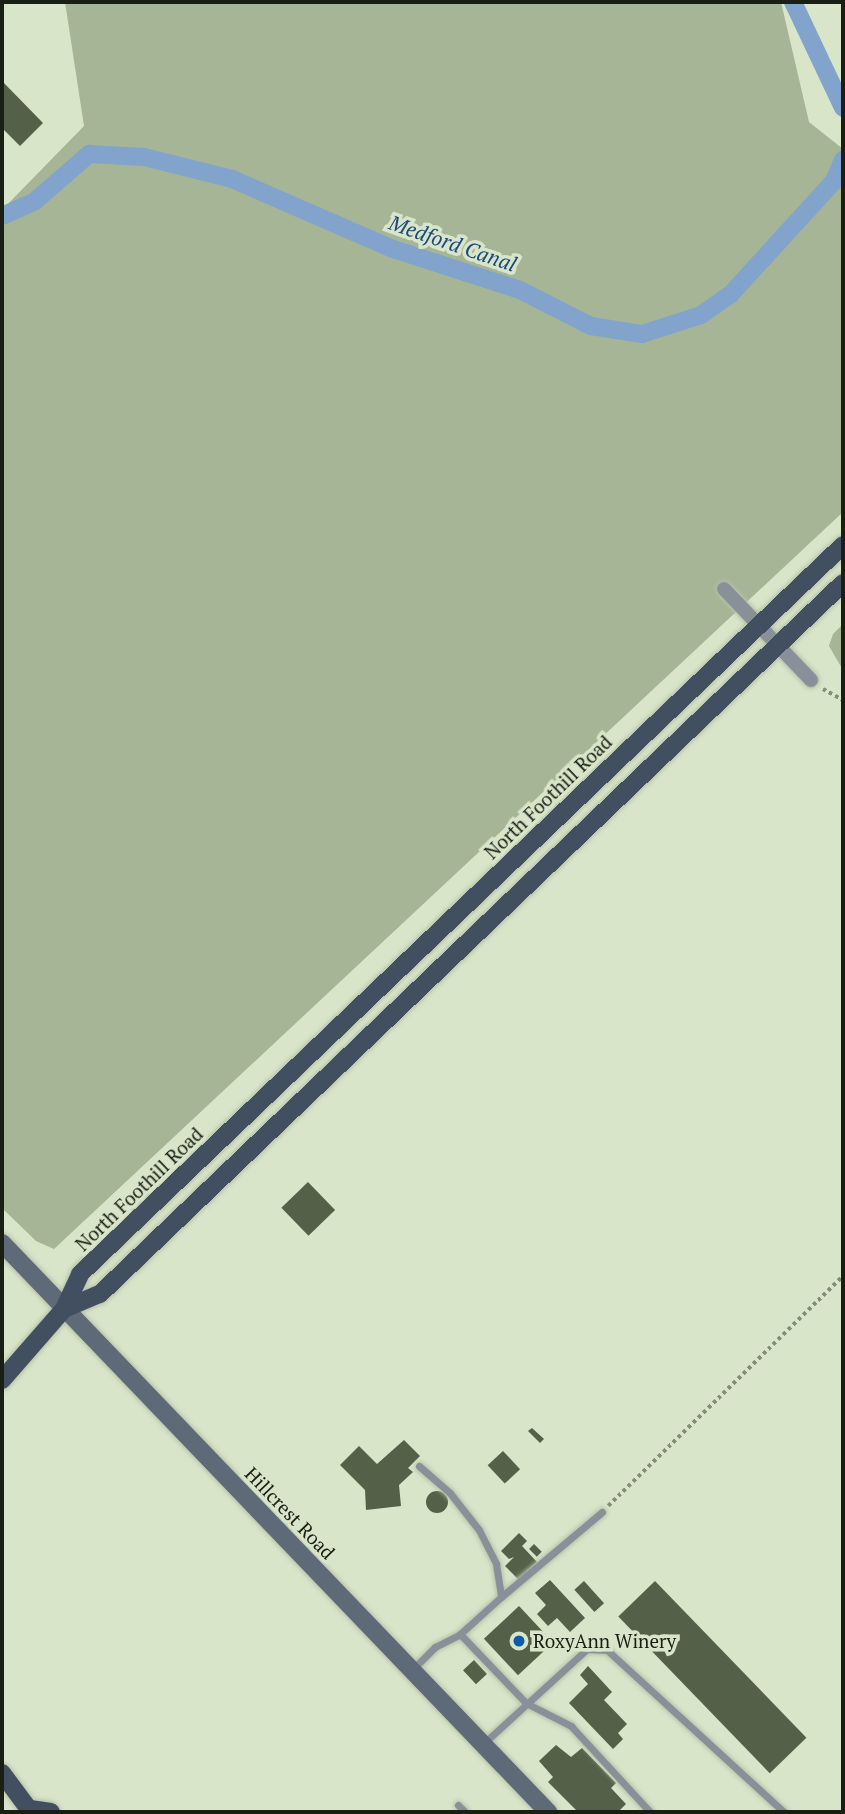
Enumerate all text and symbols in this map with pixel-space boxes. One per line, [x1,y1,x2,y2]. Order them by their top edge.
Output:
water label: Medford Canal [386,209,520,277]
street label: North Foothill Road [480,730,616,864]
street label: North Foothill Road [71,1122,207,1256]
street label: Hillcrest Road [240,1462,340,1564]
place label: RoxyAnn Winery [533,1630,676,1652]
marker: RoxyAnn Winery [511,1633,527,1649]

